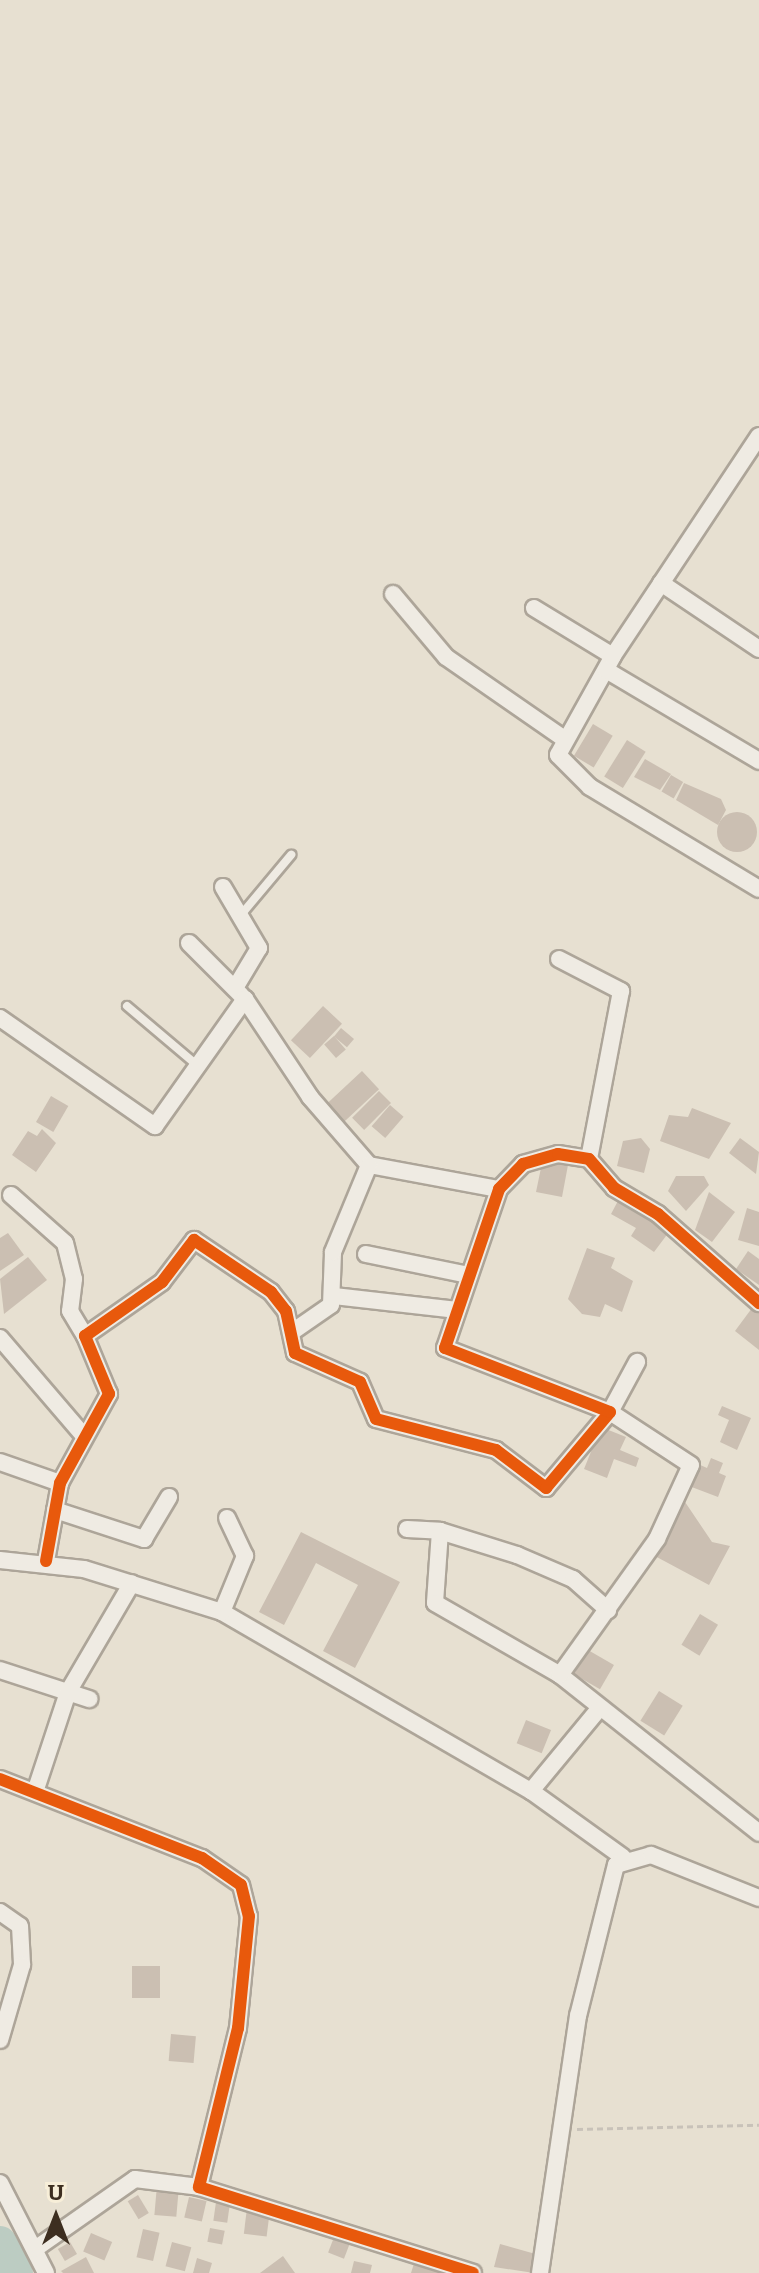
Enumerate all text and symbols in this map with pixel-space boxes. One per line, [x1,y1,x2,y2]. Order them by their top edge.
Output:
north arrow [16,2177,96,2257]
text: U [48,2179,64,2206]

